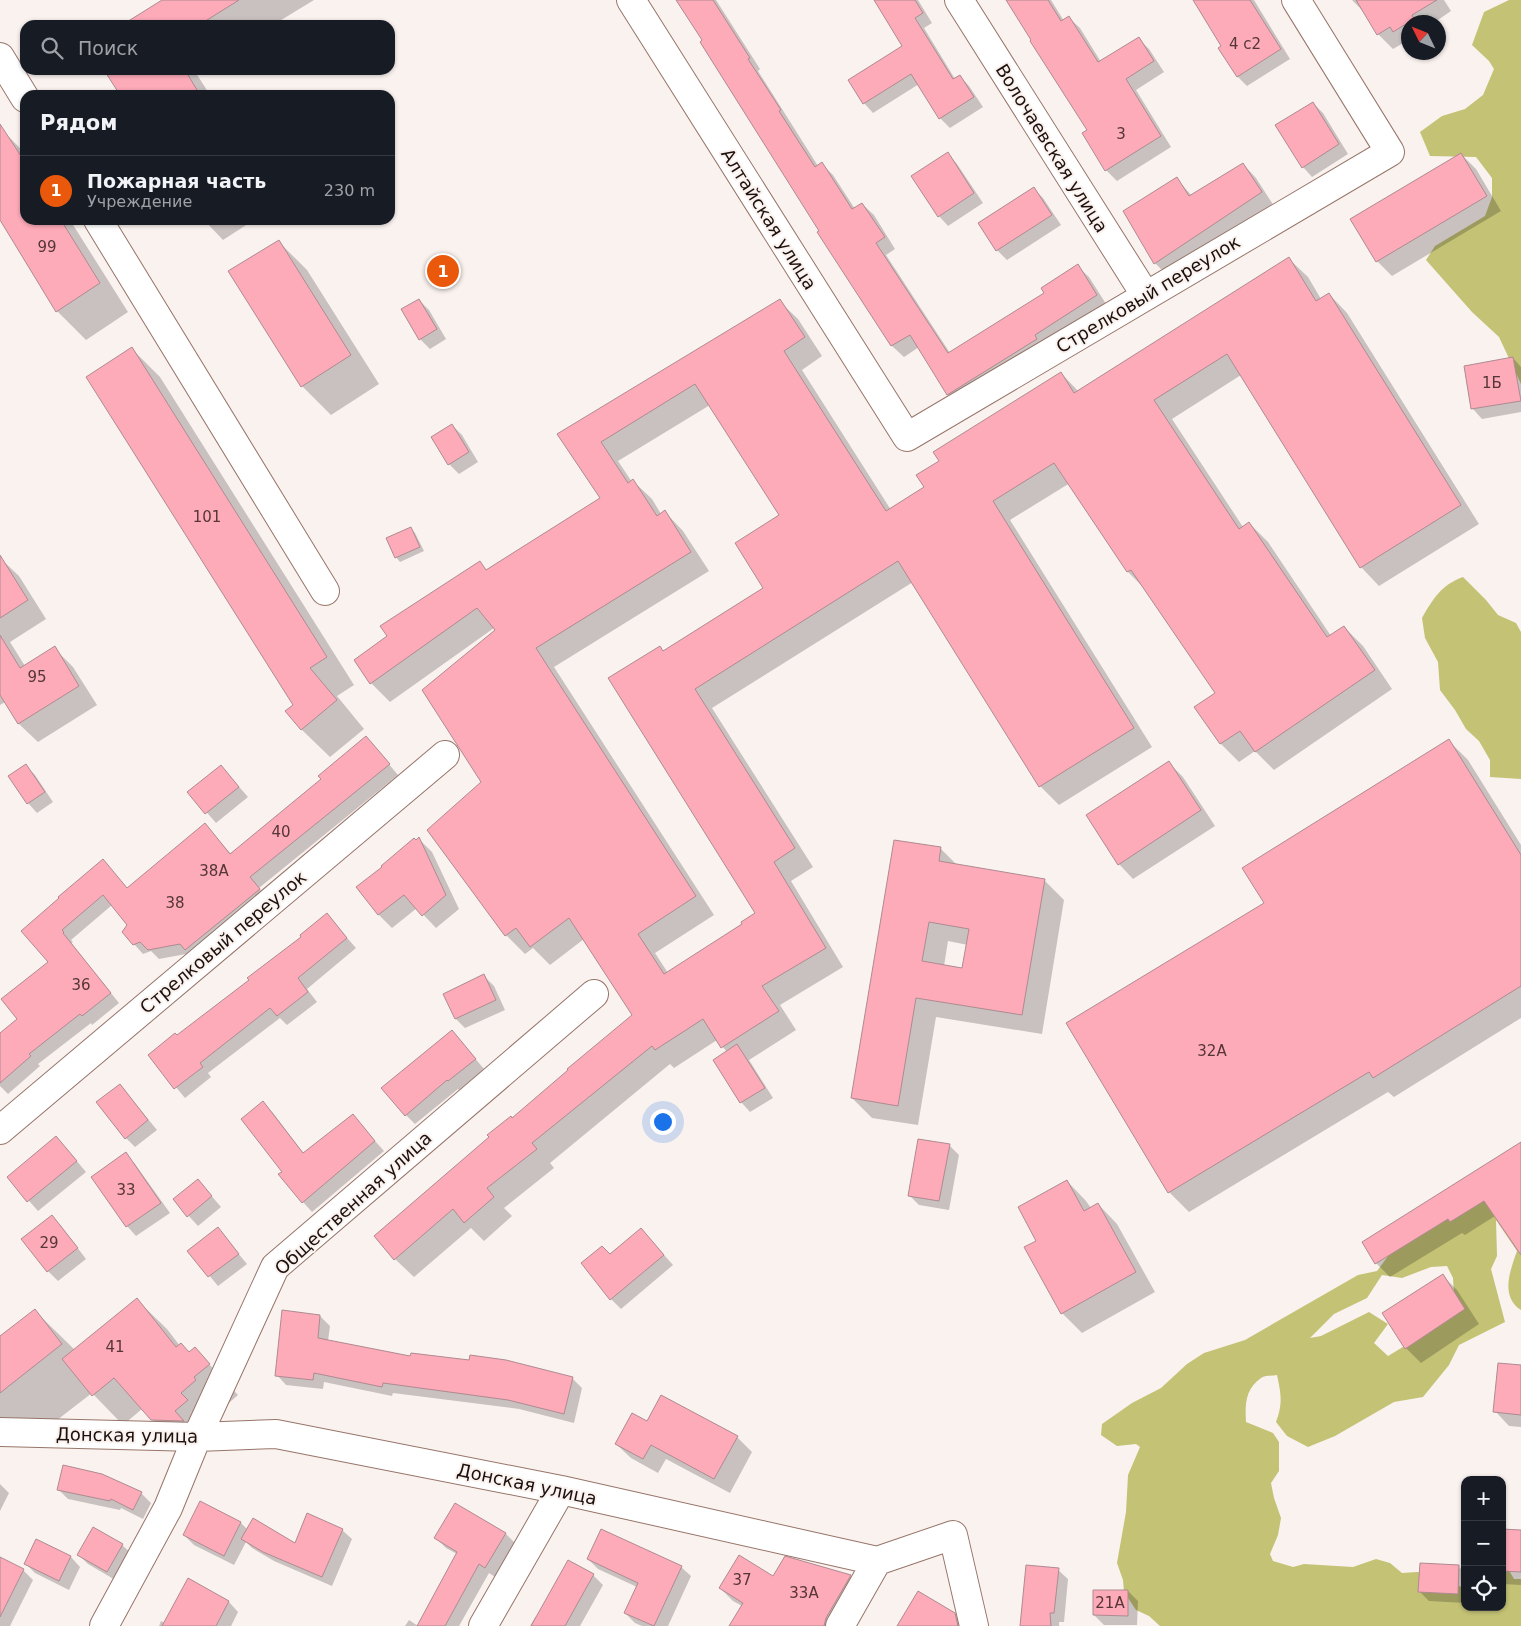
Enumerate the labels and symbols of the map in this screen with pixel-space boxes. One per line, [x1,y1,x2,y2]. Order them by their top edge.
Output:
north arrow [1401,15,1446,60]
house number: 4 с2 [1229,35,1261,53]
street label: Волочаевская улица [992,60,1112,236]
house number: 3 [1116,125,1126,143]
street label: Алтайская улица [717,145,821,293]
street label: Стрелковый переулок [1052,231,1244,357]
house number: 99 [37,238,57,256]
pin: 1 [427,252,459,290]
house number: 1Б [1482,374,1502,392]
house number: 101 [193,508,221,526]
house number: 95 [27,668,47,686]
house number: 40 [271,823,291,841]
house number: 38А [199,862,229,880]
street label: Стрелковый переулок [136,866,310,1018]
house number: 38 [165,894,185,912]
house number: 36 [71,976,91,994]
house number: 32А [1197,1042,1227,1060]
your location [650,1109,676,1135]
street label: Общественная улица [270,1127,436,1279]
house number: 33 [116,1181,136,1199]
house number: 29 [39,1234,59,1252]
house number: 41 [105,1338,125,1356]
street label: Донская улица [56,1423,198,1447]
street label: Донская улица [455,1459,599,1509]
house number: 37 [732,1571,752,1589]
house number: 33А [789,1584,819,1602]
house number: 21А [1095,1594,1125,1612]

